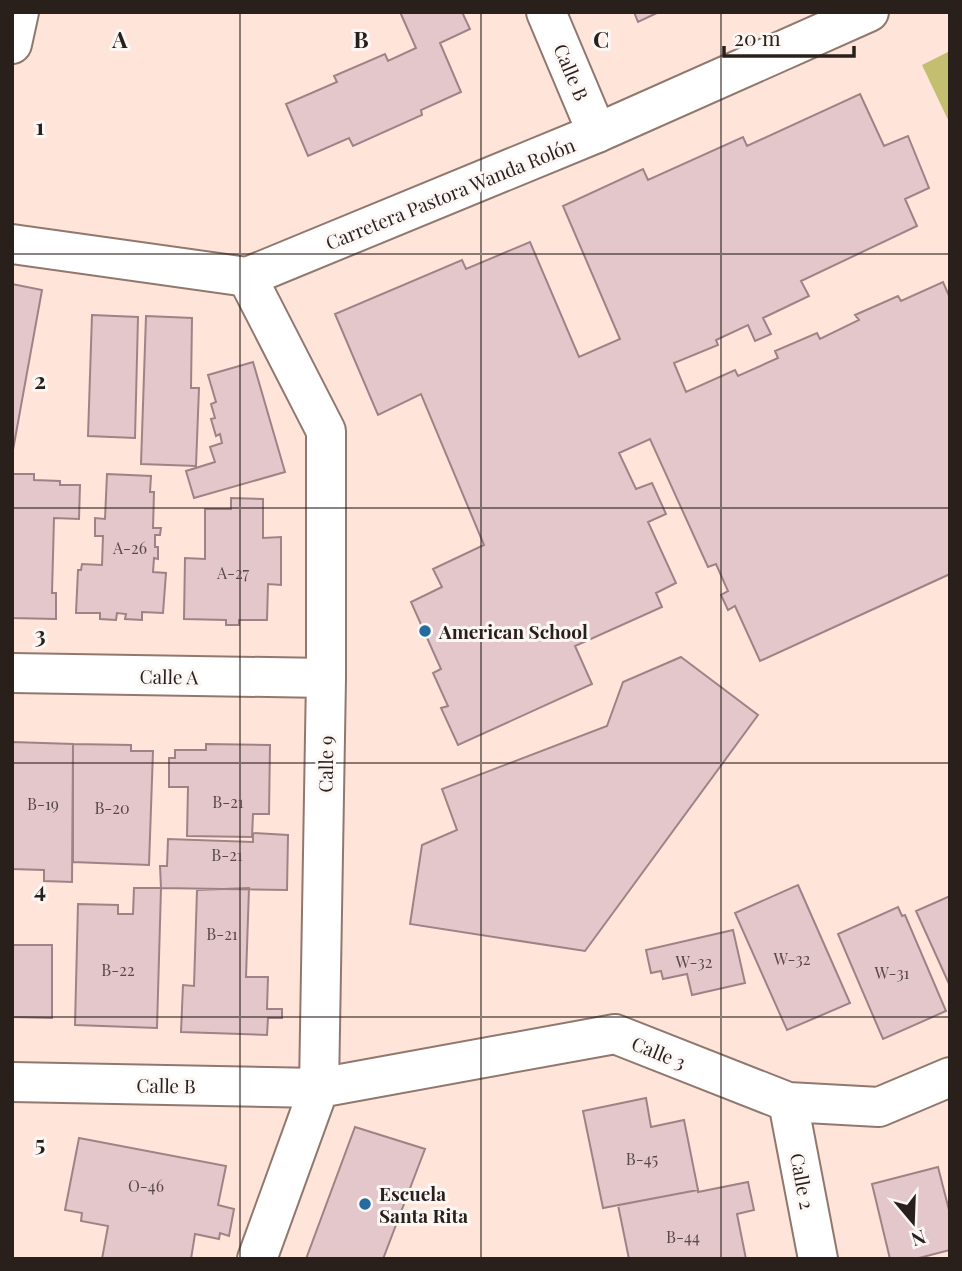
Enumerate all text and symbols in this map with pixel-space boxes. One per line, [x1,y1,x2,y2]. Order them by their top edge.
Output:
scale bar [724,14,853,58]
text: A [111,23,128,54]
text: B [353,23,369,54]
text: C [593,23,609,54]
text: 20 m [734,23,781,51]
street label: Calle B [548,40,596,104]
text: 1 [36,110,45,141]
street label: Carretera Pastora Wanda Rolón [321,131,579,255]
text: 2 [34,364,46,395]
house number: A-26 [112,537,147,558]
house number: A-27 [216,562,250,583]
text: 3 [34,618,46,649]
place label: American School [438,618,588,644]
marker: American School [417,623,433,639]
street label: Calle A [139,662,200,690]
street label: Calle 9 [312,735,338,793]
house number: B-21 [212,791,244,812]
house number: B-19 [27,793,59,814]
house number: B-20 [94,797,130,818]
house number: B-21 [211,844,243,865]
text: 4 [34,873,46,904]
house number: B-21 [206,923,238,944]
house number: W-32 [773,948,810,969]
house number: W-32 [675,951,712,972]
house number: B-22 [101,959,135,980]
house number: W-31 [873,962,910,983]
street label: Calle 3 [628,1029,690,1075]
street label: Calle B [136,1071,196,1099]
text: 5 [35,1127,45,1158]
house number: B-45 [626,1148,658,1169]
street label: Calle 2 [785,1151,821,1211]
house number: O-46 [128,1175,164,1196]
place label: Escuela Santa Rita [379,1180,468,1228]
north arrow [878,1187,948,1257]
marker: Escuela Santa Rita [357,1196,373,1212]
text: N [908,1224,930,1254]
house number: B-44 [666,1226,700,1247]

